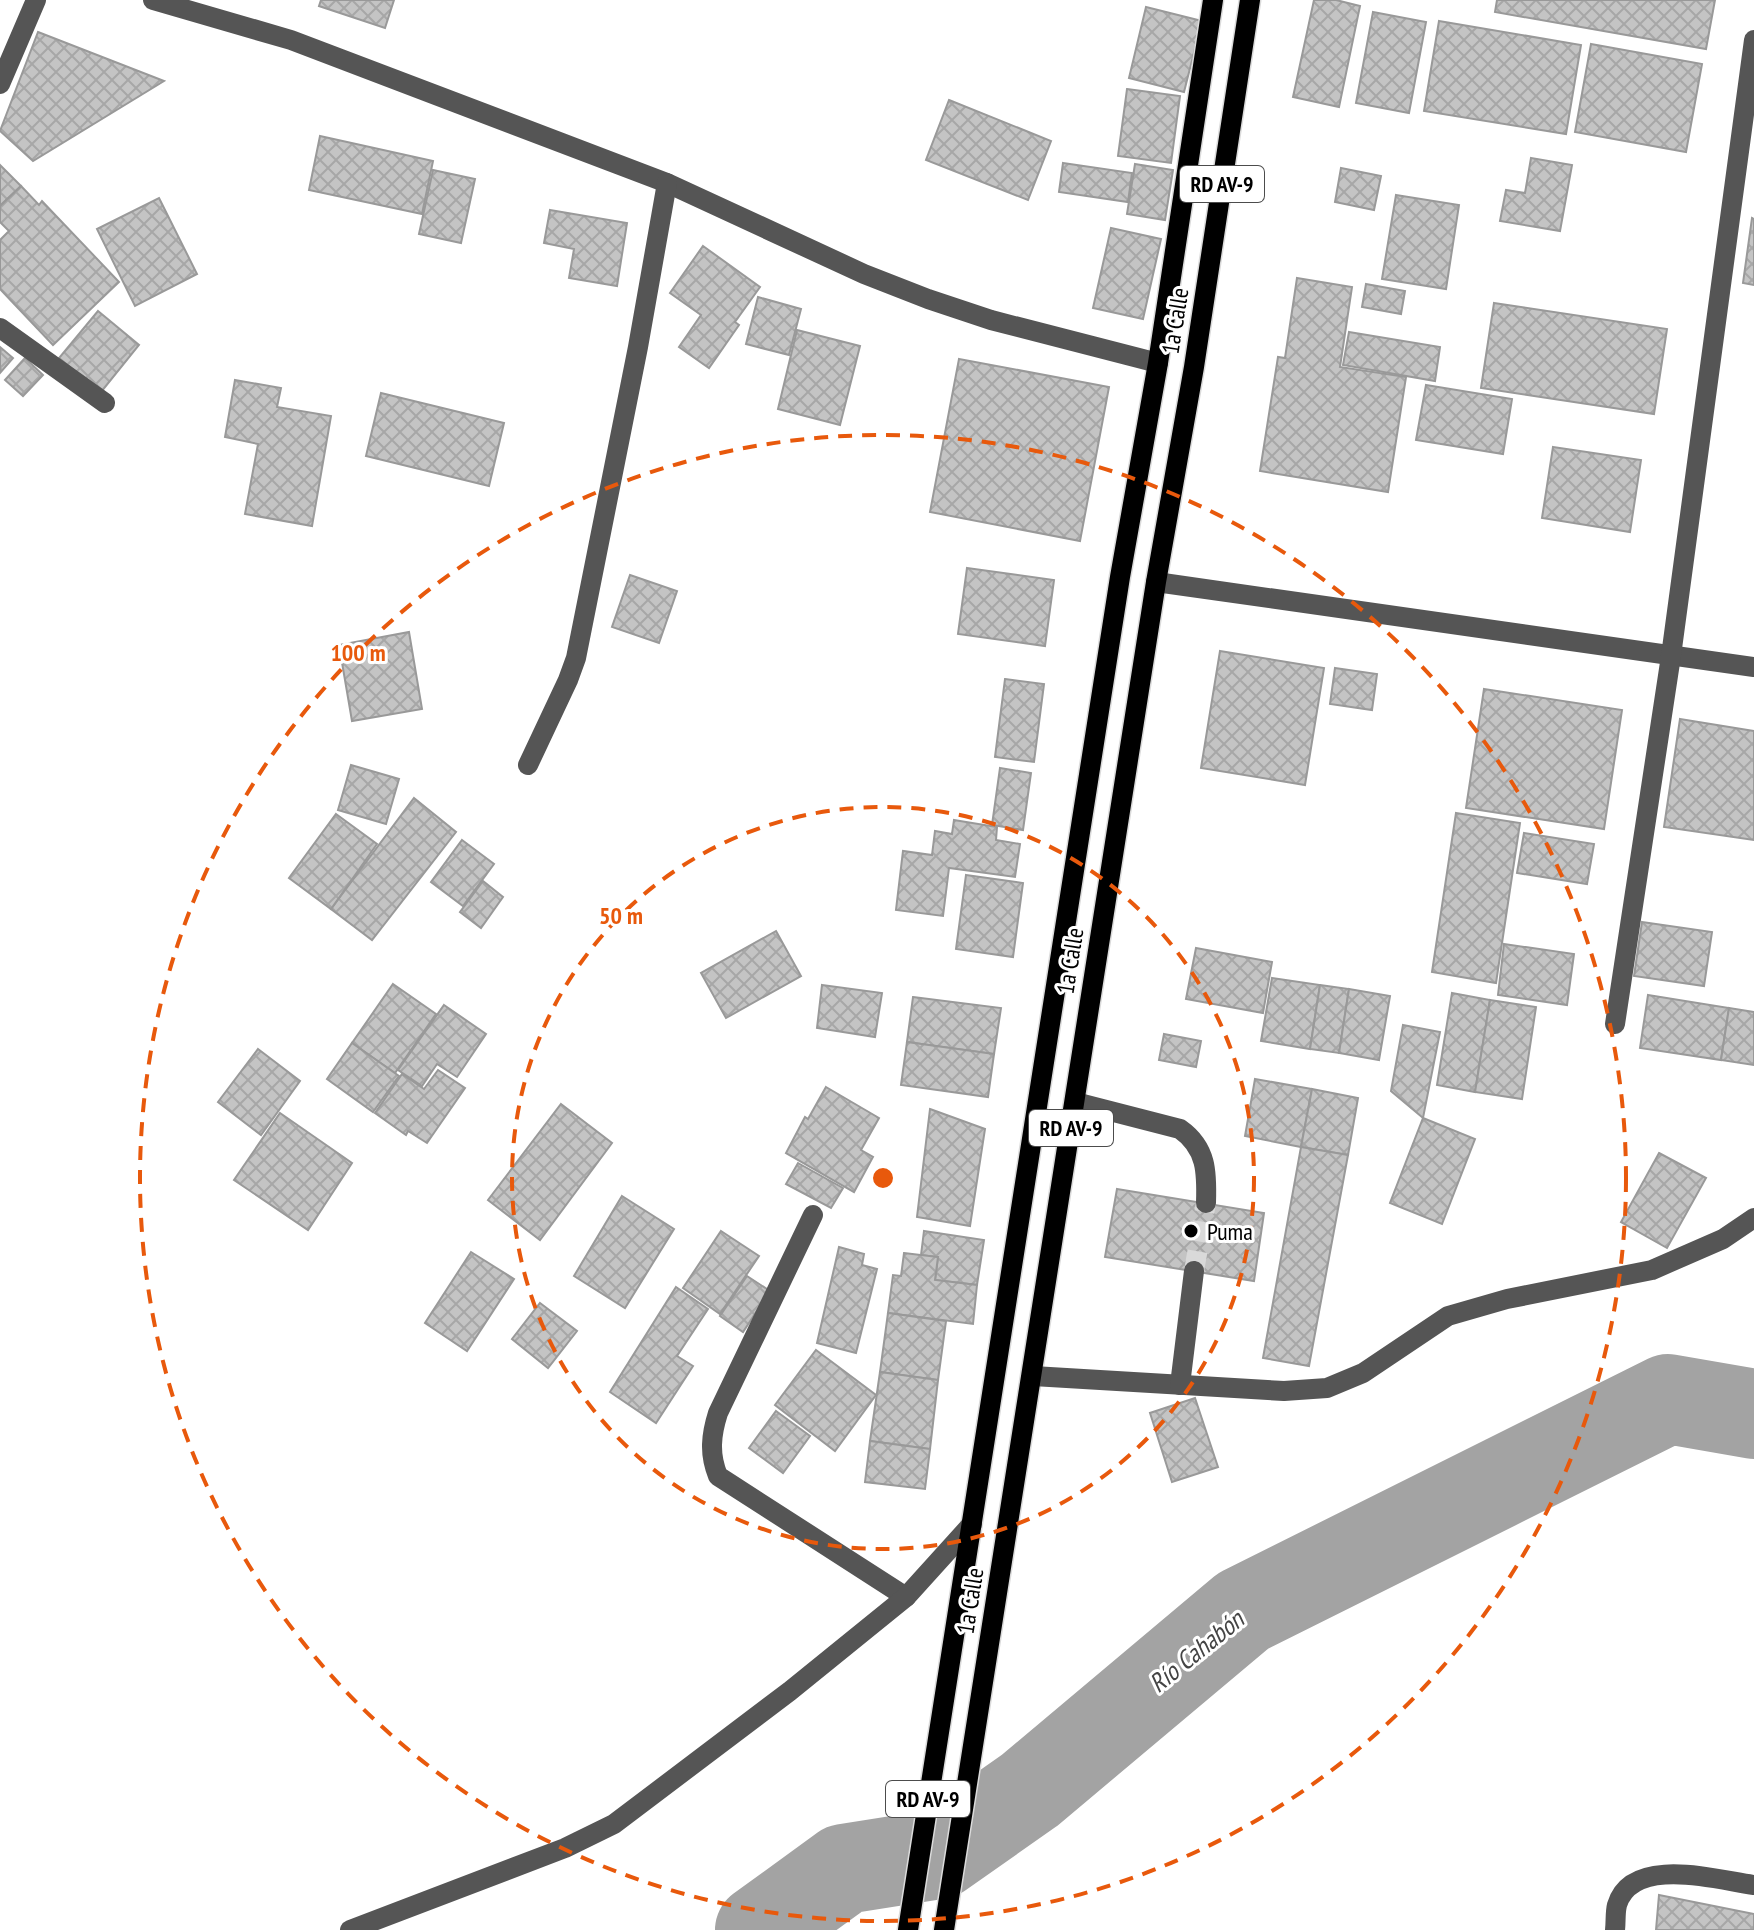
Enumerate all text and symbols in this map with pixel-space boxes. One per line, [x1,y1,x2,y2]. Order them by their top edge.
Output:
road number: RD AV-9 [1180,166,1264,202]
street label: 1a Calle [1154,286,1196,356]
text: 100 m [330,637,386,668]
text: 50 m [599,900,643,931]
street label: 1a Calle [1049,926,1091,996]
road number: RD AV-9 [1029,1110,1113,1146]
centre of rings [869,1164,897,1192]
place label: Puma [1207,1216,1253,1247]
marker: Puma [1182,1222,1200,1240]
street label: 1a Calle [949,1566,991,1636]
water label: Río Cahabón [1142,1602,1251,1699]
road number: RD AV-9 [886,1781,970,1817]

